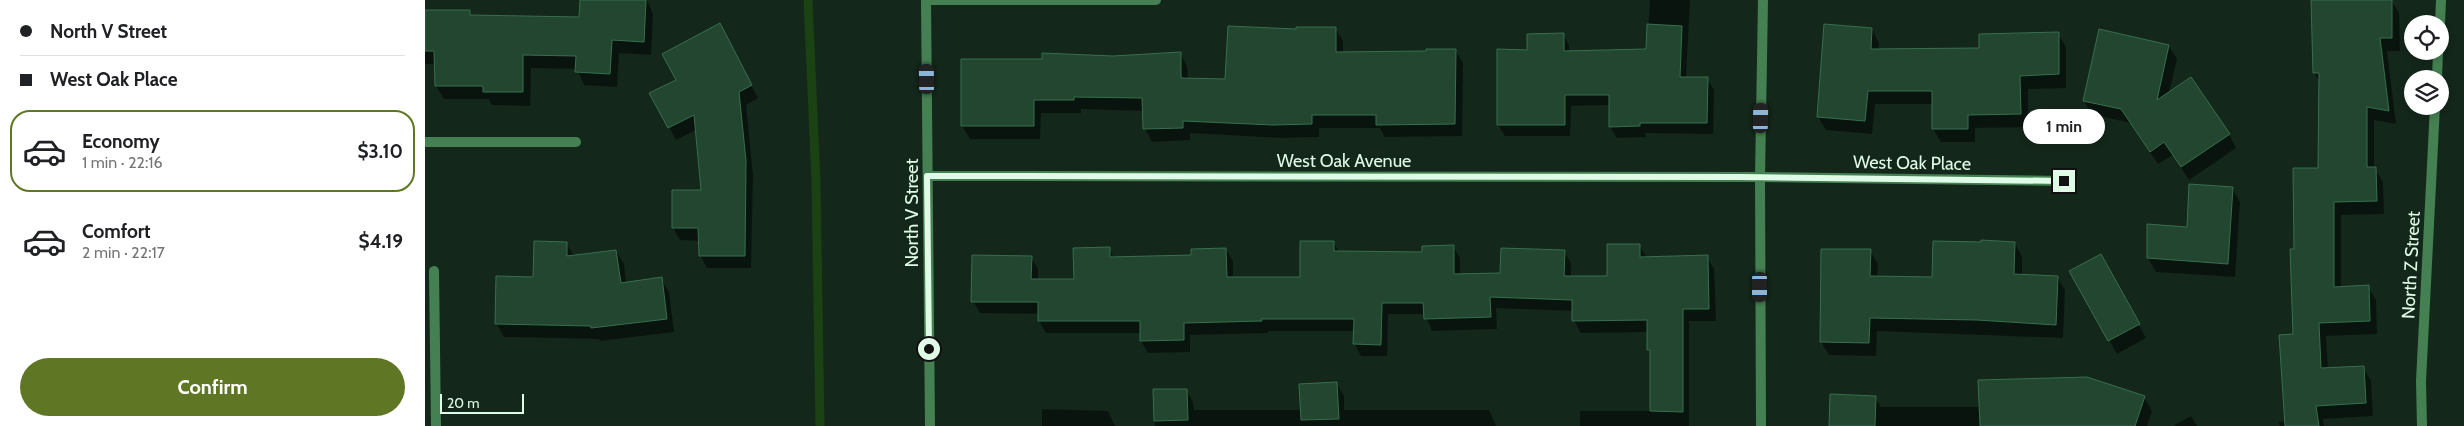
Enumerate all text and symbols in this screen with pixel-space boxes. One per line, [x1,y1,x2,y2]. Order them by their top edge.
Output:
map controls [2404,15,2449,115]
button: locate [2404,15,2449,60]
text: North V Street [50,20,167,43]
car [919,64,934,94]
text: West Oak Place [50,68,177,91]
button: layers [2404,70,2449,115]
car [1753,103,1768,133]
callout: 1 min [2023,109,2105,144]
text: 1 min [2046,117,2082,136]
icon: car [22,129,67,174]
text: Economy [82,130,160,153]
text: $3.10 [357,140,403,163]
street label: West Oak Avenue [1277,150,1411,172]
street label: West Oak Place [1853,151,1971,175]
text: 1 min · 22:16 [82,153,163,172]
street label: North V Street [901,158,923,268]
route end [2053,170,2075,192]
street label: North Z Street [2397,210,2425,320]
icon: car [22,219,67,264]
text: Comfort [82,220,151,243]
text: $4.19 [359,230,403,253]
text: 2 min · 22:17 [82,243,165,262]
car [1752,272,1767,302]
route start [918,338,940,360]
button: Confirm [20,358,405,416]
scale bar [440,391,524,414]
text: 20 m [447,394,480,412]

